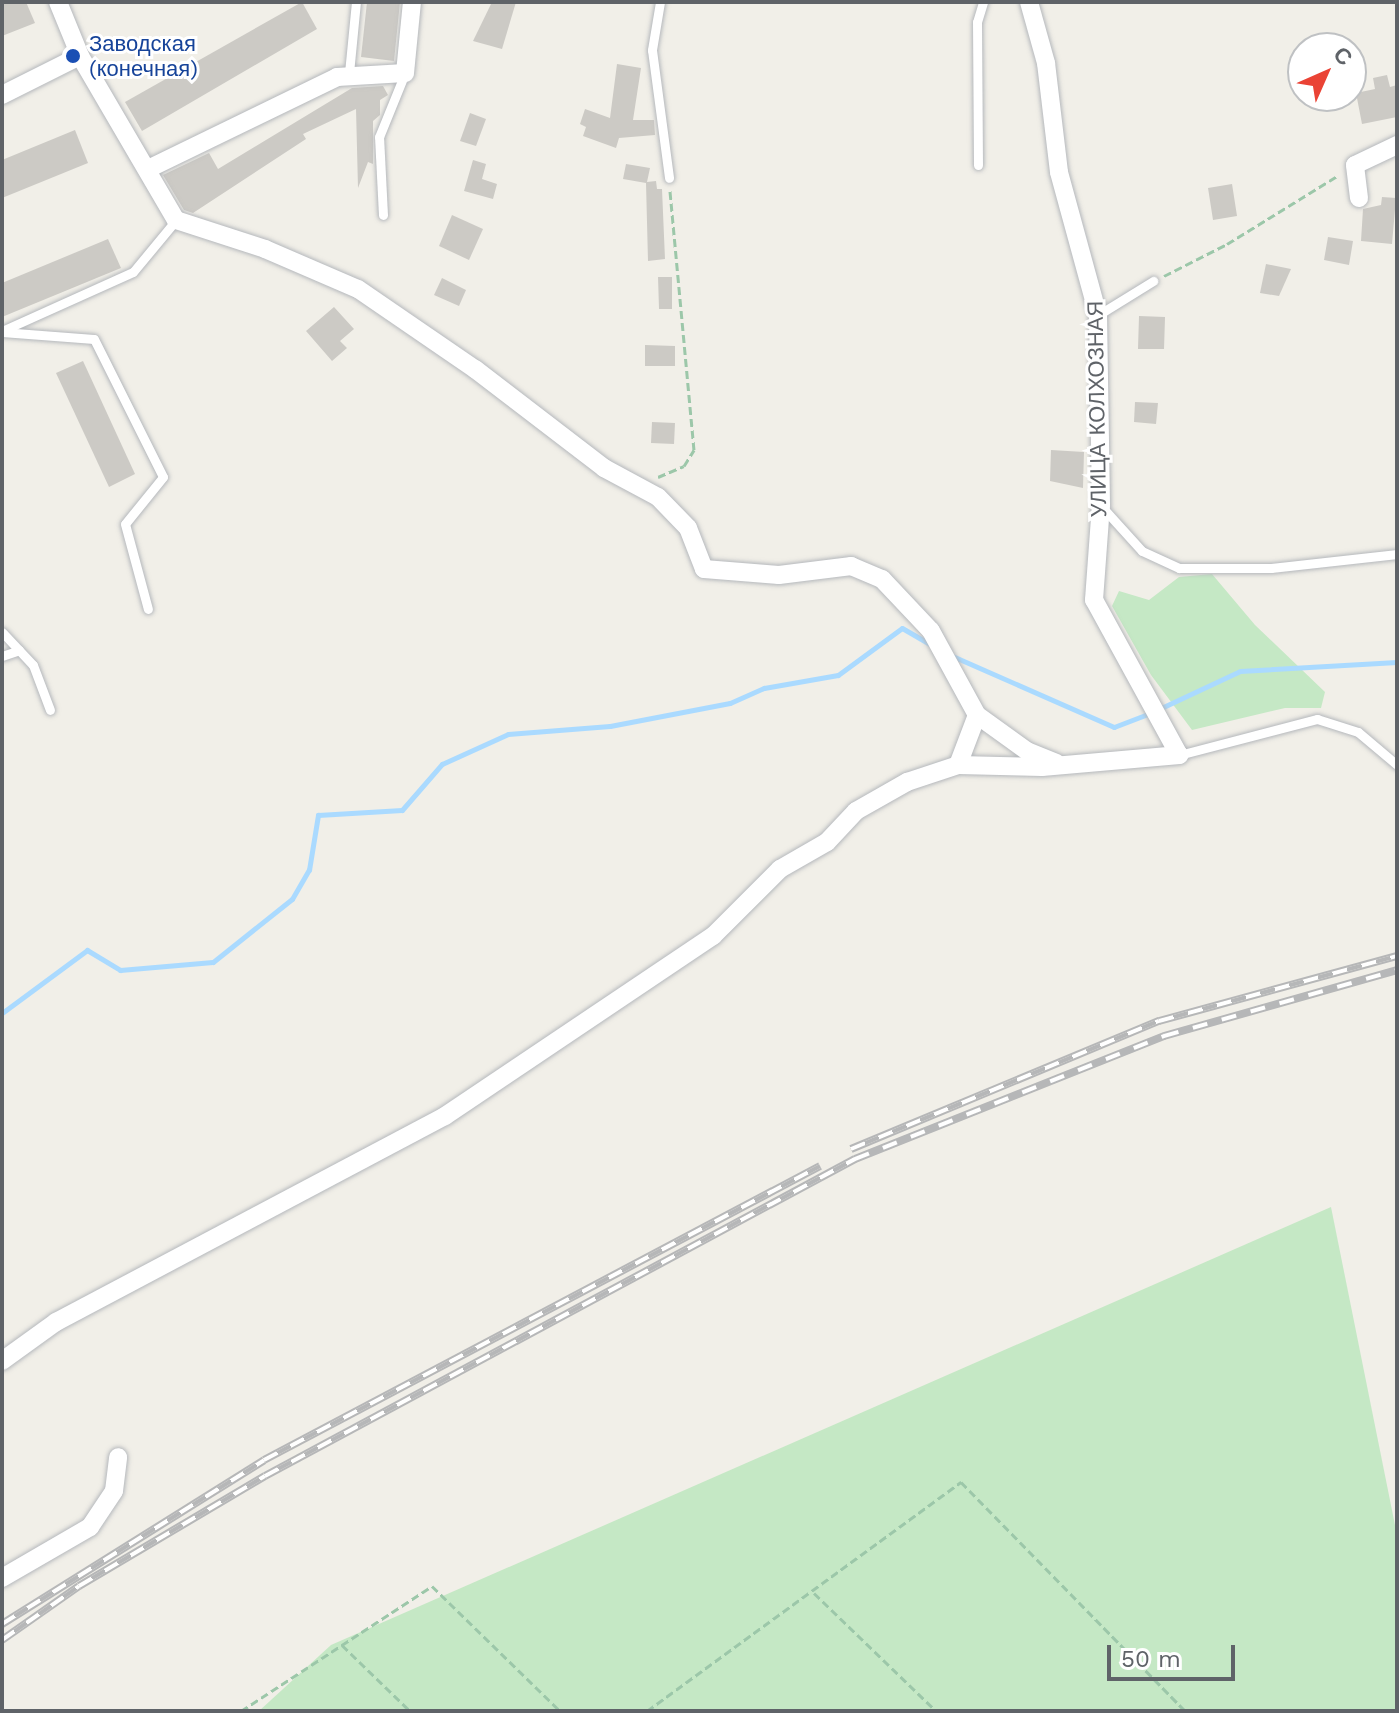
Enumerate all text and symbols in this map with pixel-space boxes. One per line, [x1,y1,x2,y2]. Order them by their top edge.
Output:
place label: Заводская (конечная) [89,30,198,82]
north arrow [1287,32,1367,112]
text: С [1328,42,1357,71]
marker: Заводская (конечная) [64,47,82,65]
street label: УЛИЦА КОЛХОЗНАЯ [1082,300,1112,518]
scale bar [1111,1629,1239,1679]
text: 50 m [1121,1645,1181,1673]

